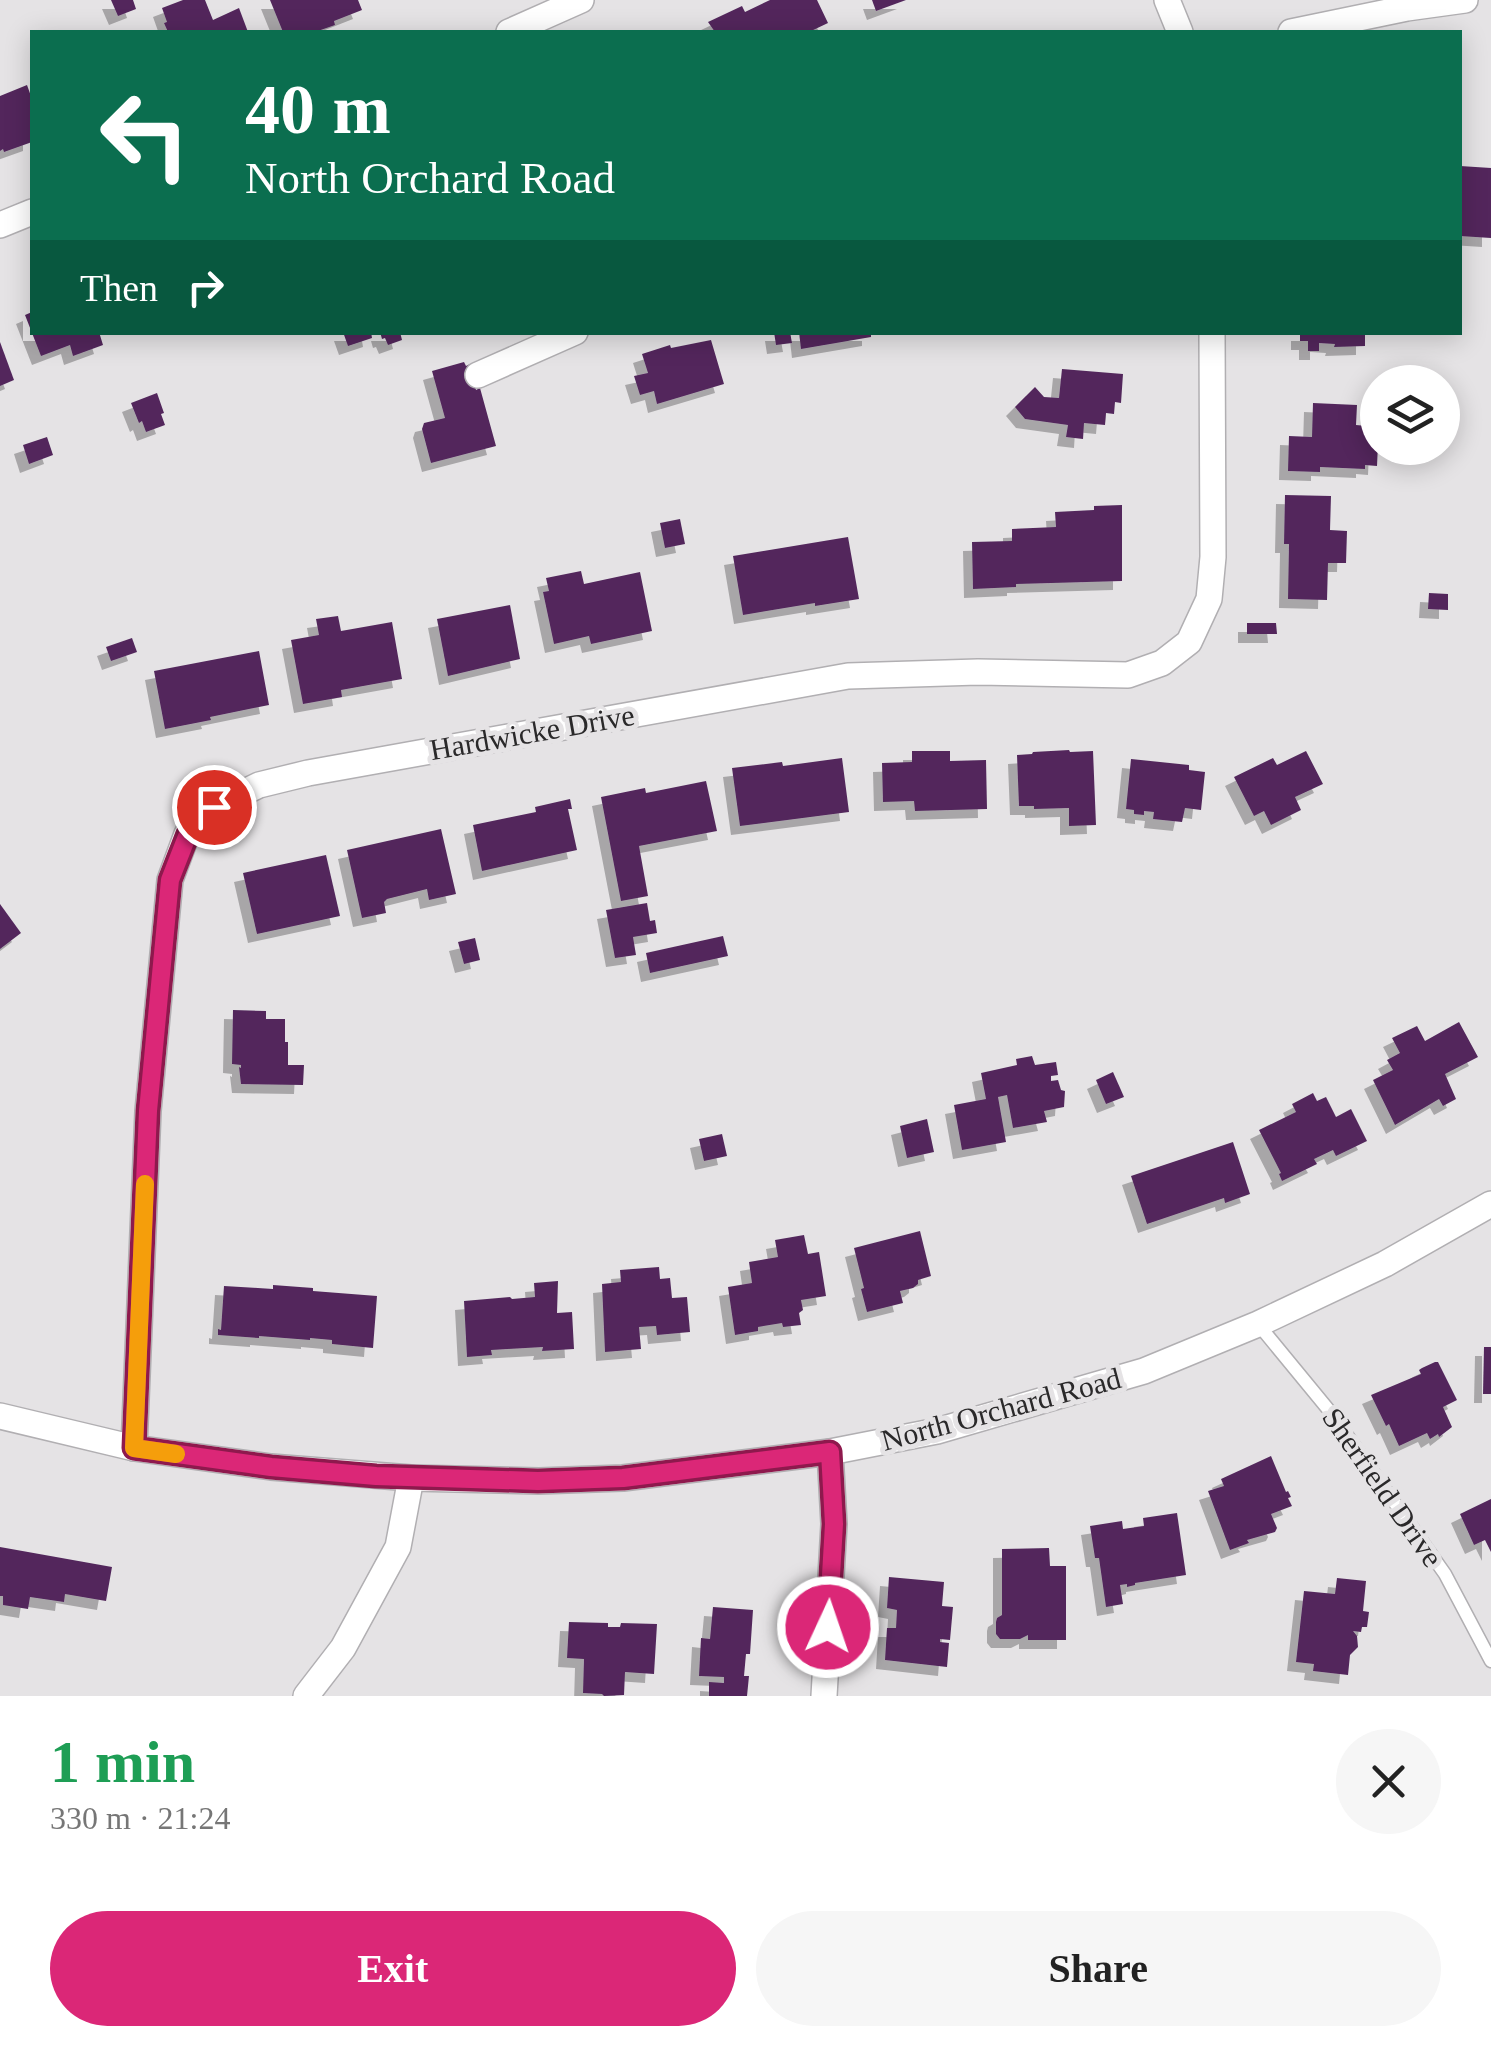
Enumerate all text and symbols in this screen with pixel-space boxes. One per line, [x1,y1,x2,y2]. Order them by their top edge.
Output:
icon: left [80,70,210,200]
text: 40 m [245,71,391,148]
text: North Orchard Road [245,153,615,203]
icon: right [178,260,233,315]
text: Then [80,267,158,309]
map controls [1360,365,1460,465]
button: layers [1360,365,1460,465]
street label: Hardwicke Drive [427,698,637,766]
pin [172,765,257,850]
icon: arrive [187,780,242,835]
street label: North Orchard Road [878,1361,1124,1457]
street label: Sherfield Drive [1316,1401,1450,1573]
position arrow [776,1575,880,1679]
text: 1 min [50,1729,195,1795]
button: close [1336,1729,1441,1834]
text: 330 m · 21:24 [50,1800,230,1836]
button: Exit [50,1911,736,2026]
button: Share [756,1911,1441,2026]

